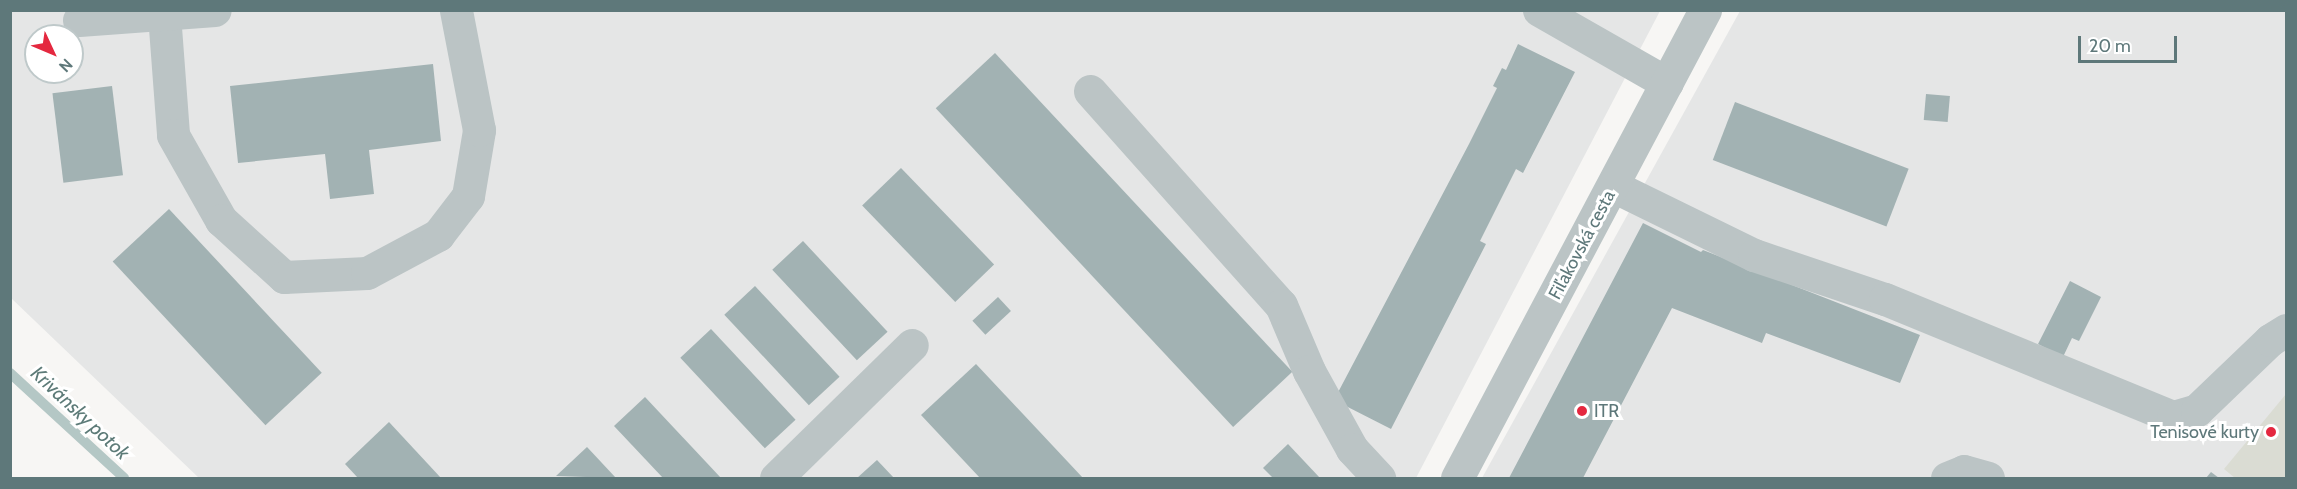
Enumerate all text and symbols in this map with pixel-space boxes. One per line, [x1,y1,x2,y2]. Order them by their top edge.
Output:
north arrow [24,24,84,84]
scale bar [2081,24,2180,62]
text: 20 m [2089,35,2131,57]
text: N [55,55,77,76]
street label: Fiľakovská cesta [1544,187,1620,303]
water label: Krivánsky potok [26,361,134,465]
place label: ITR [1594,400,1619,422]
marker: ITR [1575,404,1589,418]
place label: Tenisové kurty [2150,421,2259,443]
marker: Tenisové kurty [2264,425,2278,439]

